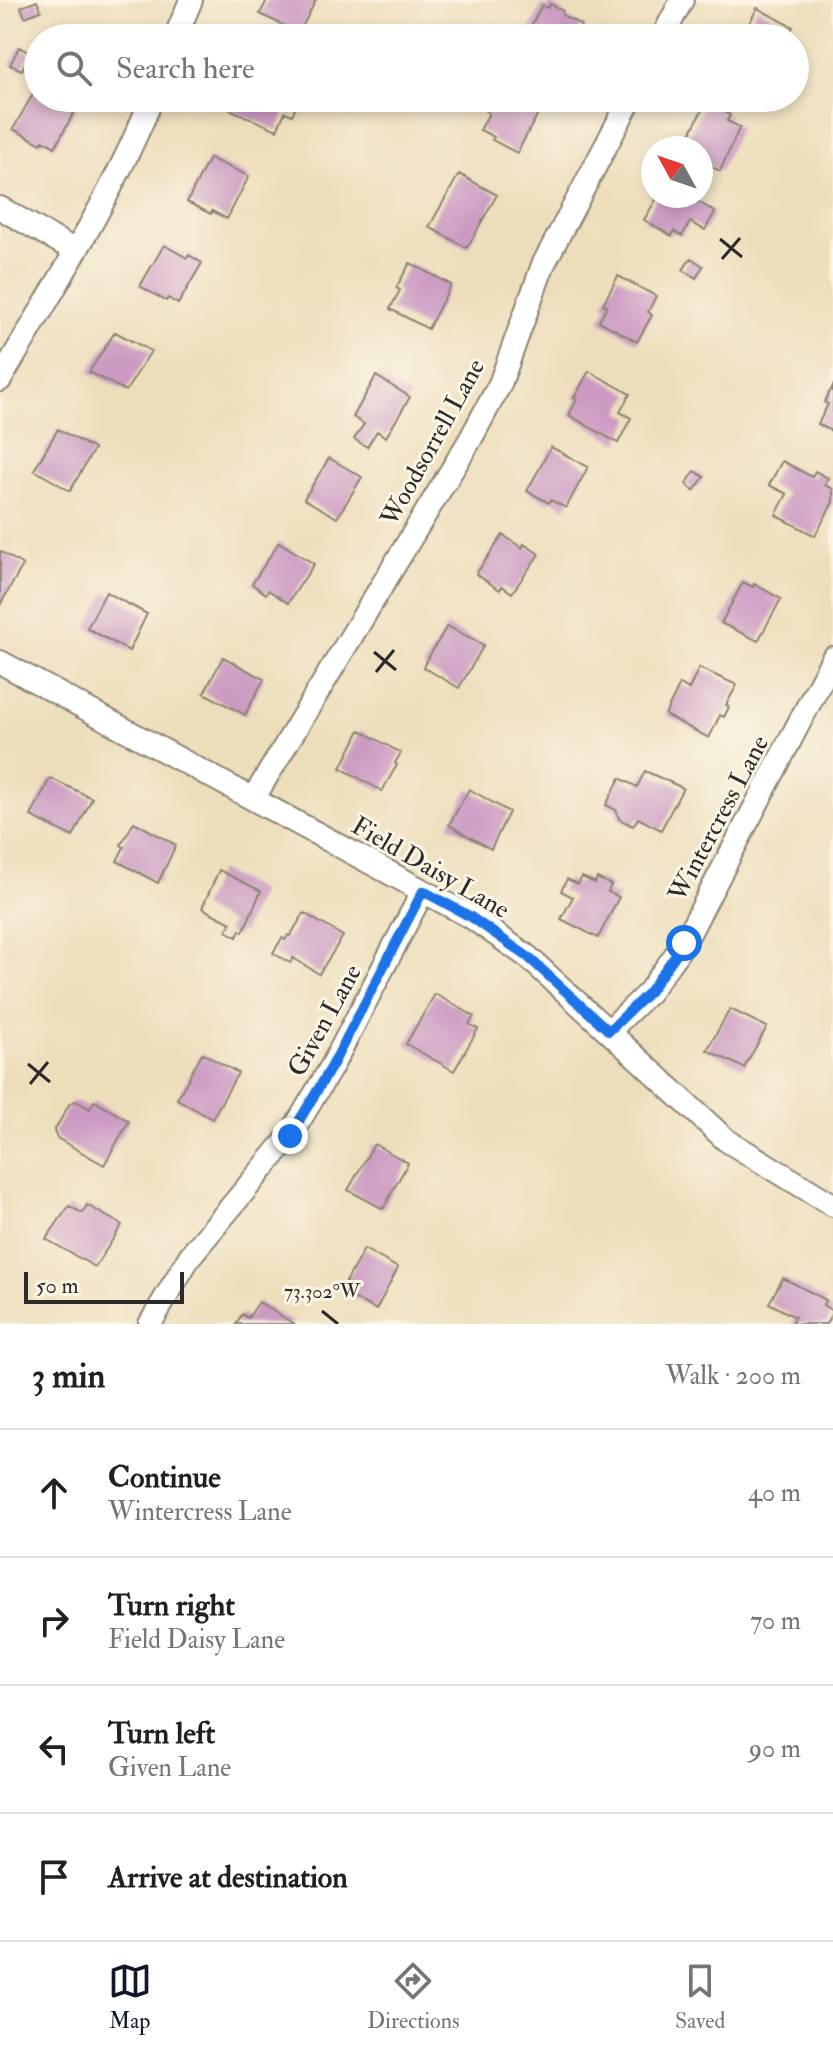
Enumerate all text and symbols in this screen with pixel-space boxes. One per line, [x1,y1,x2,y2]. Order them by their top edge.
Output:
search box [24,24,809,112]
icon: search [52,46,96,90]
text: Search here [116,50,255,87]
north arrow [641,136,713,208]
street label: Woodsorrell Lane [373,353,492,533]
street label: Wintercress Lane [661,730,776,908]
street label: Field Daisy Lane [346,810,515,926]
route start [666,925,702,961]
street label: Given Lane [281,959,369,1082]
route end [272,1118,308,1154]
scale bar [24,1268,184,1304]
text: 50 m [36,1272,78,1300]
text: 73.302°W [284,1279,361,1304]
text: 3 min [32,1355,105,1398]
text: Walk · 200 m [665,1360,801,1392]
text: Continue [108,1459,221,1496]
icon: ahead [32,1471,76,1515]
text: 40 m [748,1477,801,1509]
text: Wintercress Lane [108,1496,292,1528]
text: Turn right [108,1587,235,1624]
icon: right [32,1599,76,1643]
text: 70 m [750,1605,801,1637]
text: Field Daisy Lane [108,1624,285,1656]
text: Turn left [108,1715,215,1752]
icon: left [32,1727,76,1771]
text: 90 m [749,1733,801,1765]
text: Given Lane [108,1752,231,1784]
icon: arrive [32,1855,76,1899]
text: Arrive at destination [108,1859,348,1896]
tab: Map [108,1959,152,2035]
tab: Directions [367,1959,460,2035]
tab: Saved [675,1959,725,2035]

